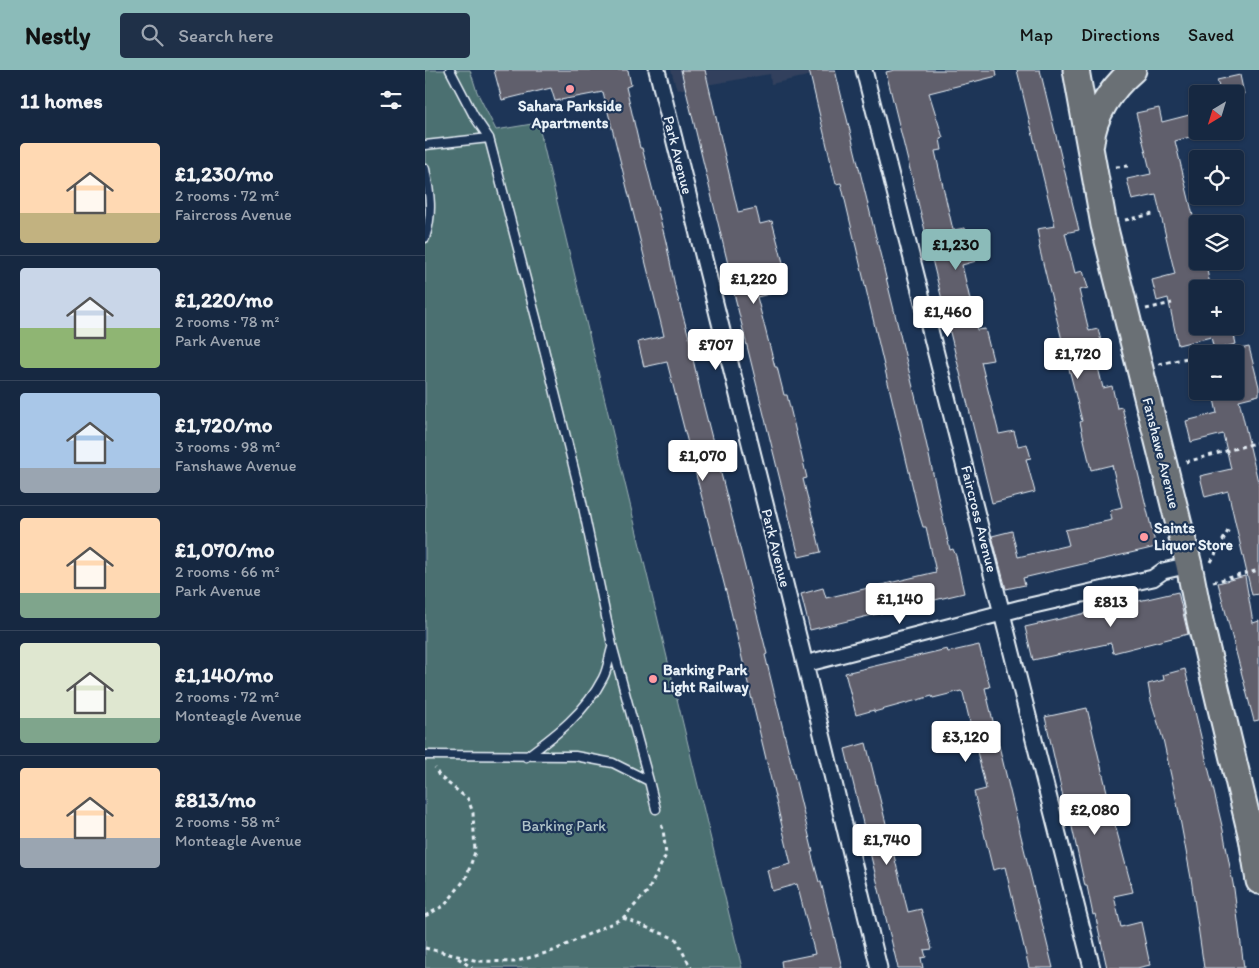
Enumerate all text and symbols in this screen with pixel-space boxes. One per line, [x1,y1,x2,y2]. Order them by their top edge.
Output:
search box [120,13,470,58]
text: Nestly [25,21,90,50]
icon: search [138,21,166,49]
text: Search here [178,24,274,47]
text: Map [1020,24,1053,46]
text: Directions [1081,24,1160,46]
text: Saved [1188,24,1234,46]
marker: Sahara Parkside Apartments [564,83,576,95]
north arrow [1189,85,1244,140]
map controls [1189,85,1244,400]
icon: filters [377,86,405,114]
text: 11 homes [20,88,103,113]
place label: Sahara Parkside Apartments [518,97,622,133]
street label: Park Avenue [660,114,696,196]
button: locate [1189,150,1244,205]
text: £1,230/mo [175,161,274,186]
icon: home [60,163,120,223]
text: 2 rooms · 72 m² [175,186,279,205]
text: Faircross Avenue [175,205,292,224]
button: layers [1189,215,1244,270]
pin: £1,230 [915,228,997,271]
text: £1,230 [933,235,979,254]
pin: £1,220 [713,262,795,305]
text: £1,220 [731,269,777,288]
button: + [1189,280,1244,335]
text: £1,220/mo [175,287,273,312]
icon: home [60,288,120,348]
pin: £1,460 [907,296,989,338]
text: £1,460 [924,302,972,321]
text: 2 rooms · 78 m² [175,312,280,331]
pin: £707 [686,328,746,371]
text: Park Avenue [175,331,261,350]
text: £707 [699,335,733,354]
pin: £1,720 [1037,338,1119,380]
text: £1,720 [1055,344,1101,363]
button: − [1189,345,1244,400]
street label: Fanshawe Avenue [1138,396,1184,510]
text: £1,720/mo [175,412,273,437]
icon: home [60,413,120,473]
text: 3 rooms · 98 m² [175,437,280,456]
pin: £1,070 [662,440,744,482]
text: £1,070 [679,446,727,465]
text: Fanshawe Avenue [175,456,297,475]
street label: Faircross Avenue [957,464,1001,574]
street label: Park Avenue [758,507,794,589]
place label: Saints Liquor Store [1154,519,1233,555]
marker: Saints Liquor Store [1138,531,1150,543]
text: £1,070/mo [175,537,274,562]
icon: home [60,538,120,598]
text: 2 rooms · 66 m² [175,562,280,581]
text: Park Avenue [175,581,261,600]
pin: £1,140 [859,582,941,625]
pin: £813 [1081,586,1141,628]
text: £1,140 [877,589,923,608]
text: £813 [1094,592,1128,611]
place label: Barking Park Light Railway [663,661,750,697]
text: £1,140/mo [175,662,273,687]
icon: home [60,663,120,723]
marker: Barking Park Light Railway [647,673,659,685]
text: 2 rooms · 72 m² [175,687,279,706]
text: Monteagle Avenue [175,706,302,725]
pin: £3,120 [925,720,1007,763]
text: £3,120 [943,727,989,746]
text: £813/mo [175,787,256,812]
icon: home [60,788,120,848]
pin: £2,080 [1054,794,1136,836]
text: £2,080 [1070,800,1120,819]
text: 2 rooms · 58 m² [175,812,280,831]
park label: Barking Park [522,817,606,835]
pin: £1,740 [846,824,928,866]
text: £1,740 [863,830,911,849]
text: Monteagle Avenue [175,831,302,850]

